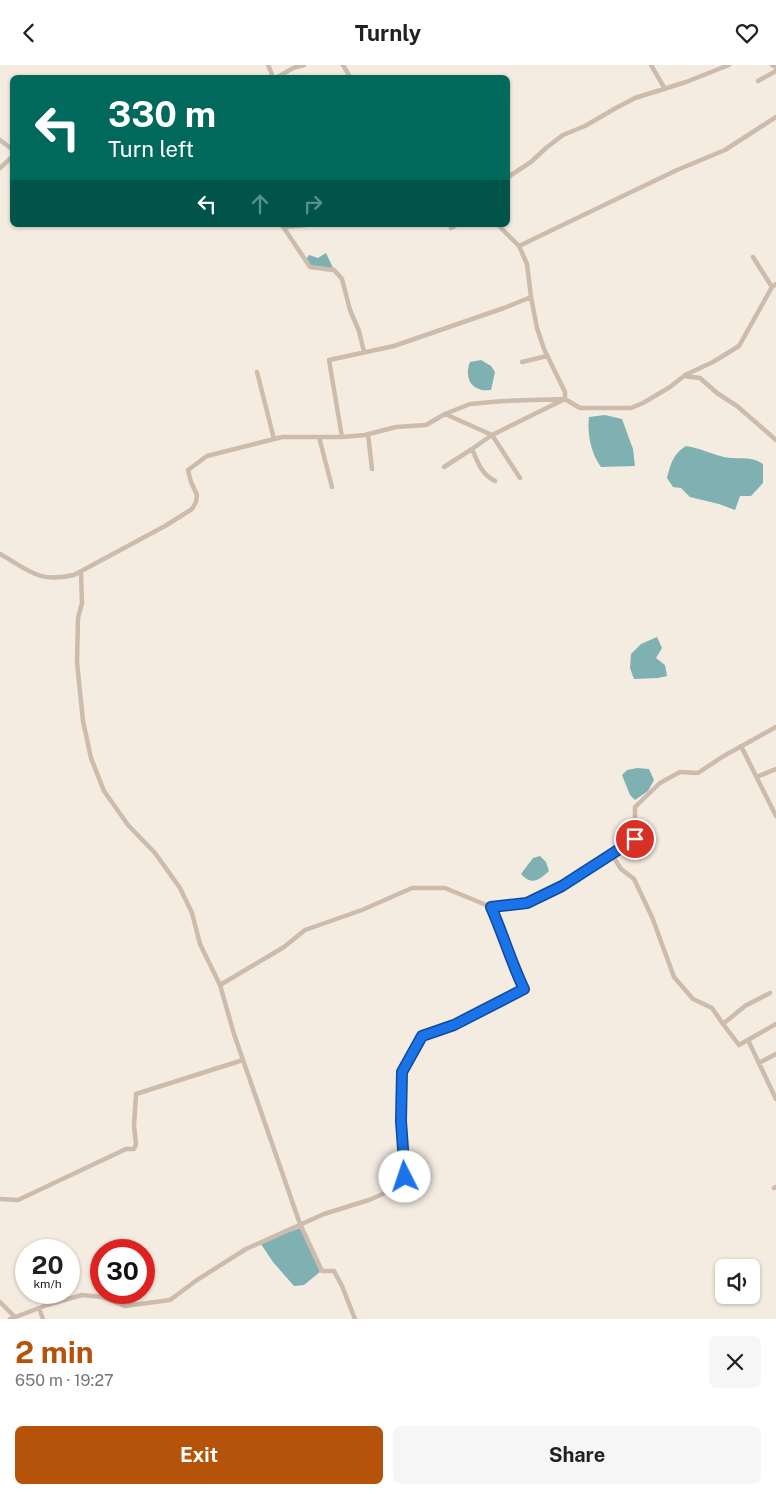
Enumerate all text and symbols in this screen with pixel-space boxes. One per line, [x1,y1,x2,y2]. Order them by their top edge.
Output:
icon: back [15,19,43,47]
icon: heart [733,19,761,47]
text: Turnly [355,20,421,46]
text: 330 m [108,94,216,135]
icon: left [25,95,90,160]
text: Turn left [108,136,194,162]
icon: left [193,190,221,218]
icon: ahead [246,190,274,218]
icon: right [299,190,327,218]
pin [614,818,656,860]
icon: arrive [621,825,649,853]
position arrow [378,1150,430,1202]
speed limit sign: 30 [90,1239,155,1304]
text: 20 [32,1250,64,1280]
map controls [715,1259,760,1304]
button: sound [715,1259,760,1304]
text: km/h [33,1277,62,1291]
text: 2 min [15,1334,94,1370]
button: close [709,1336,761,1388]
text: 650 m · 19:27 [15,1371,114,1390]
button: Exit [15,1426,383,1484]
button: Share [393,1426,761,1484]

